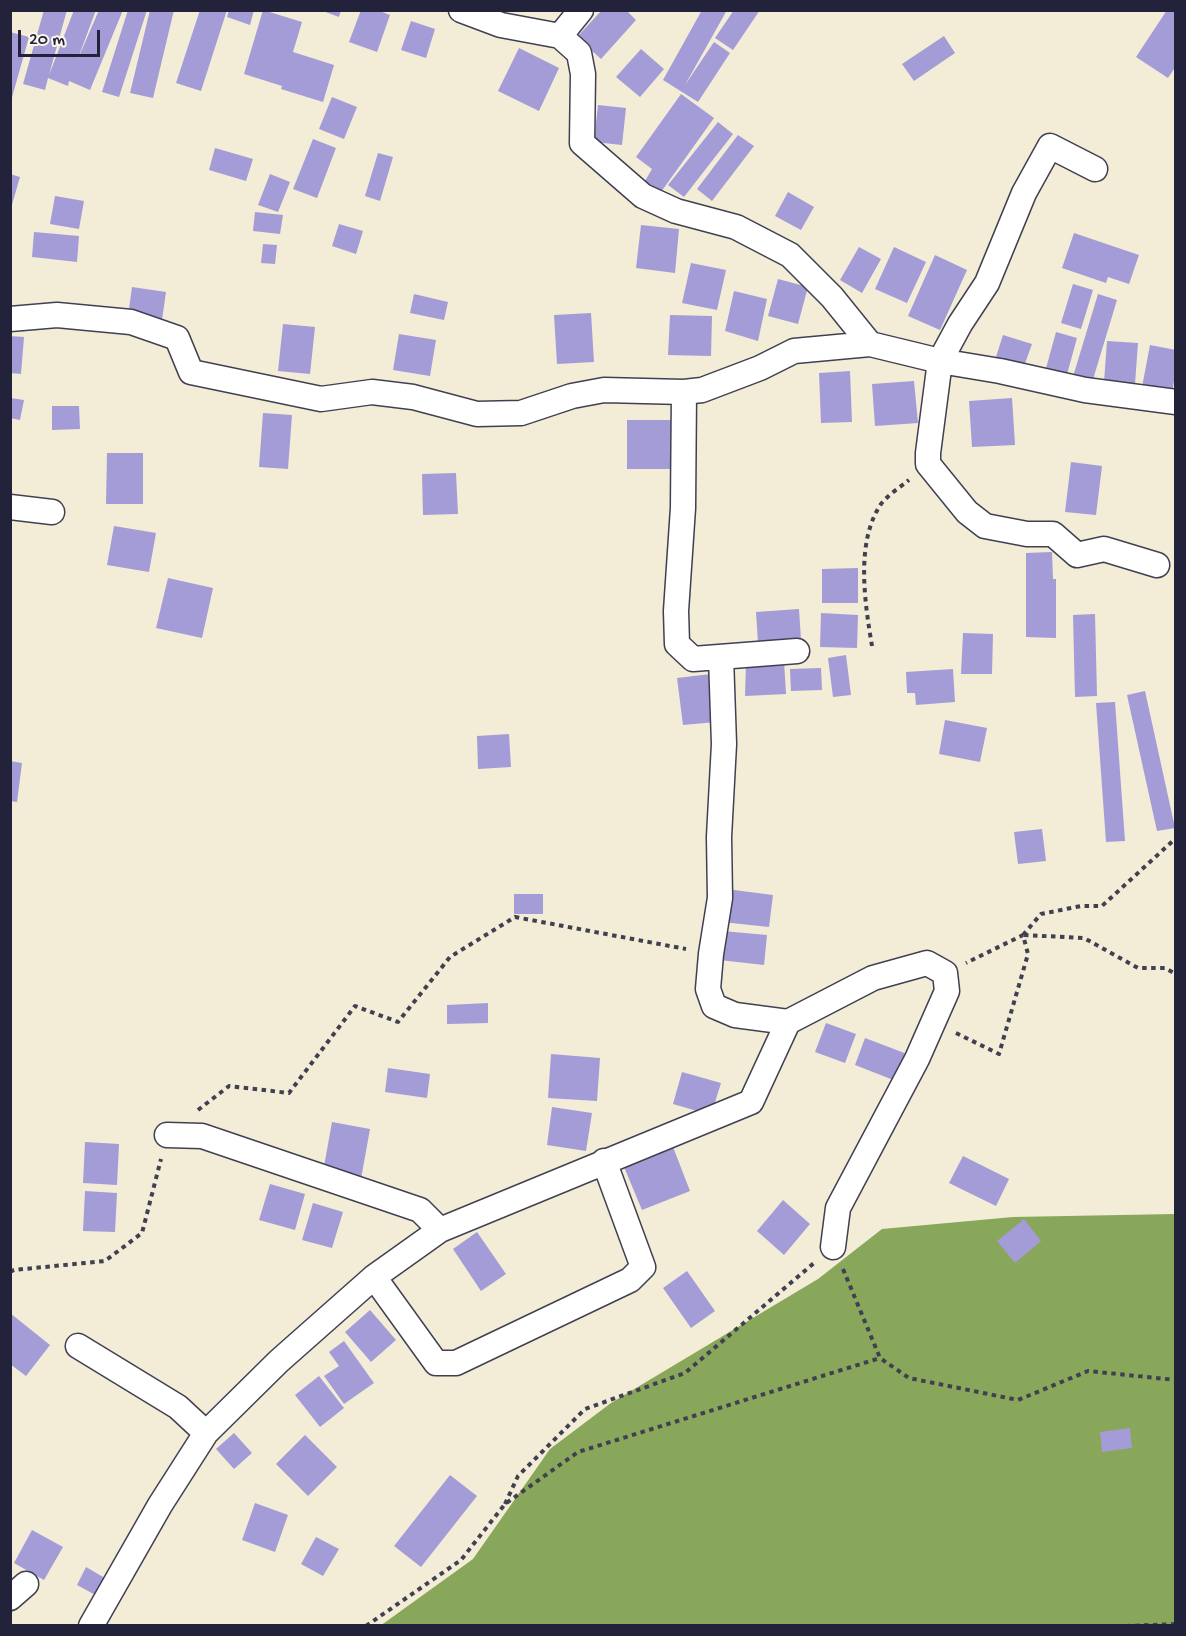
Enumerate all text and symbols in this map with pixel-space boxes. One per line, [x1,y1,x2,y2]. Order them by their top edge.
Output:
scale bar [21,18,104,56]
text: 20 m [29,30,65,51]

